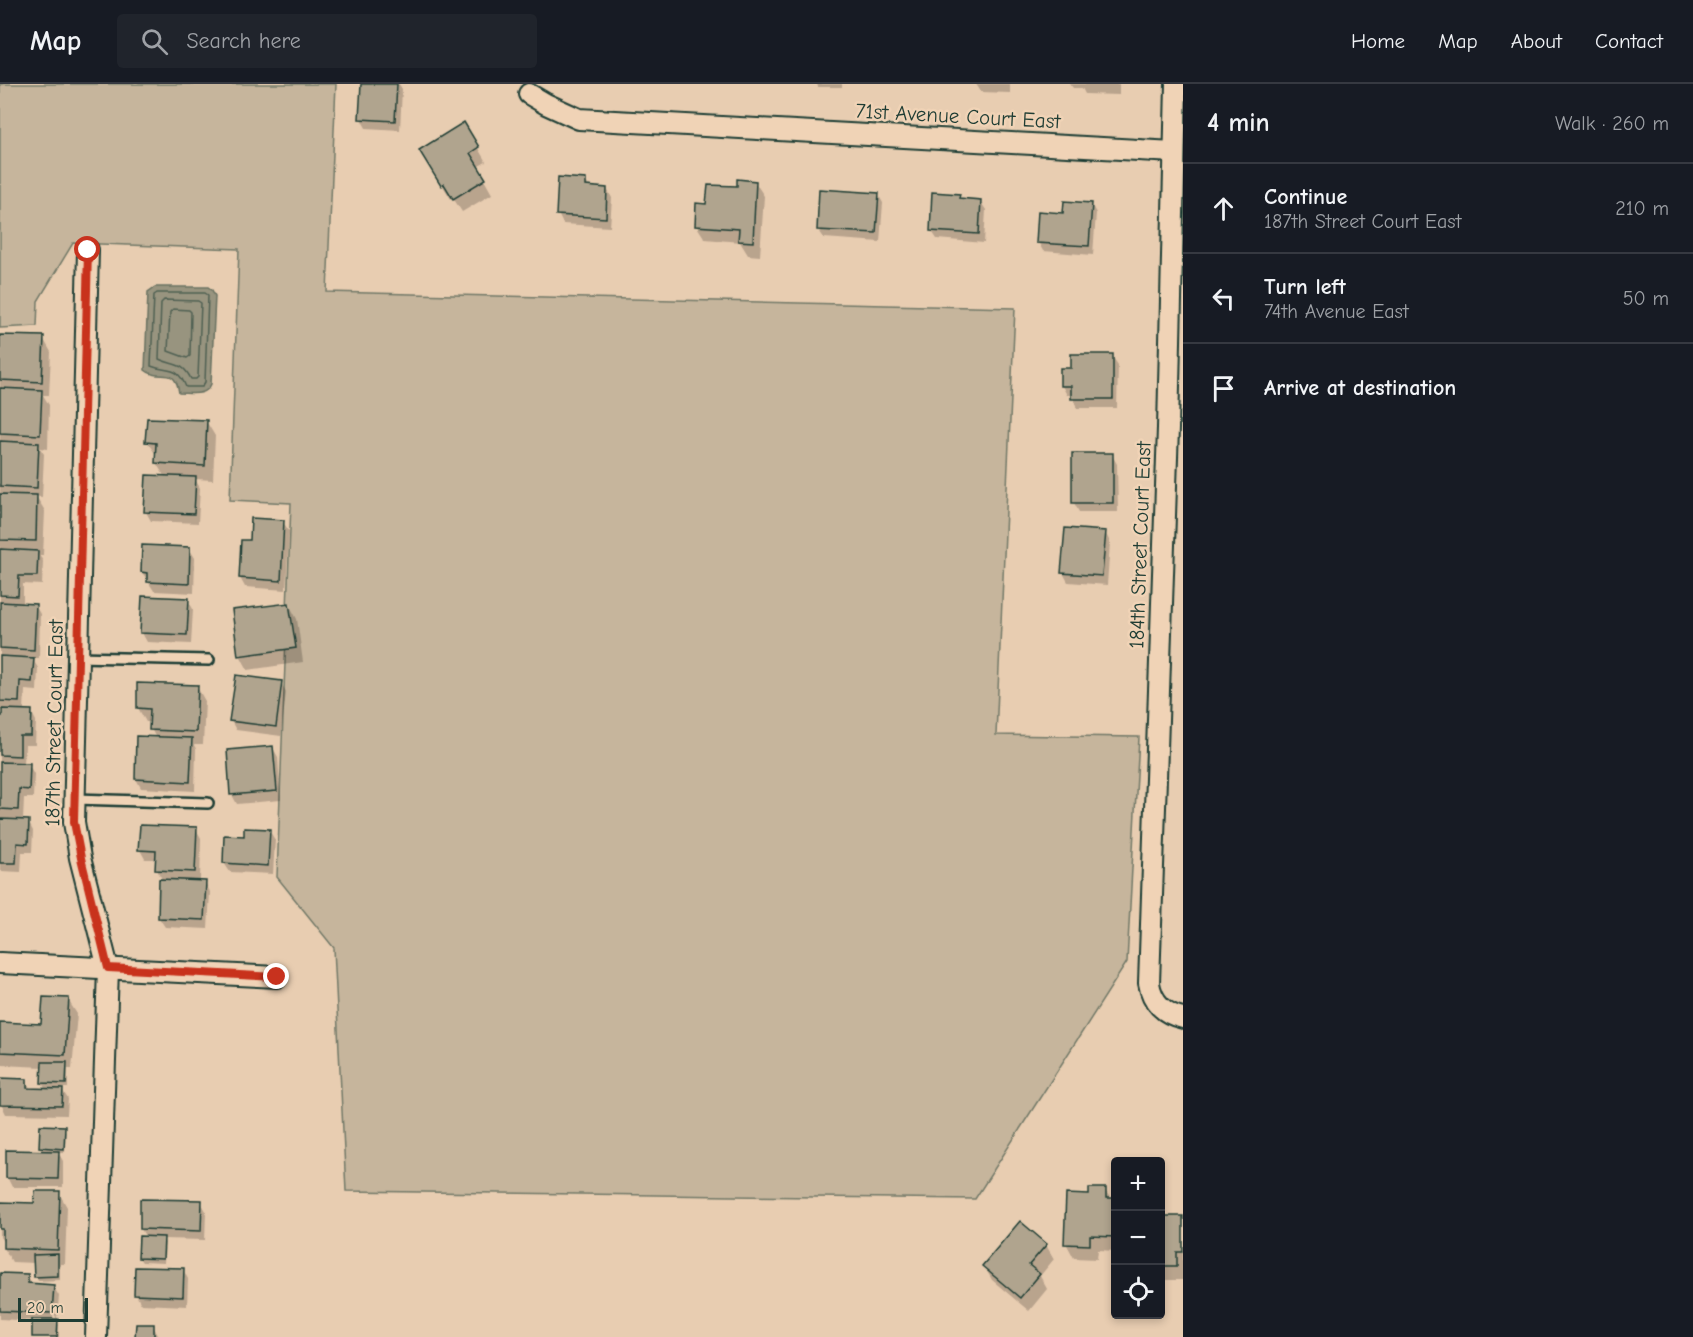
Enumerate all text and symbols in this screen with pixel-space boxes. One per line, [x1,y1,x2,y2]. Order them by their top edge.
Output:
search box [117,14,537,68]
text: Map [30,25,81,57]
icon: search [138,25,171,58]
text: Search here [186,28,301,54]
text: Home [1351,29,1405,53]
text: Map [1438,29,1478,53]
text: About [1511,29,1562,53]
text: Contact [1595,29,1663,53]
street label: 71st Avenue Court East [855,99,1062,133]
text: 4 min [1207,108,1270,138]
text: Walk · 260 m [1555,112,1669,135]
text: Continue [1264,184,1347,210]
icon: ahead [1207,192,1240,225]
text: 210 m [1615,197,1669,220]
text: 187th Street Court East [1264,210,1461,233]
route start [74,236,100,262]
text: Turn left [1264,274,1346,300]
icon: left [1207,282,1240,315]
text: 50 m [1623,287,1669,310]
text: 74th Avenue East [1264,300,1409,323]
icon: arrive [1207,372,1240,405]
text: Arrive at destination [1264,375,1456,401]
street label: 184th Street Court East [1124,440,1156,649]
street label: 187th Street Court East [40,618,68,827]
route end [263,963,289,989]
map controls [1111,1157,1165,1319]
button: + [1111,1157,1165,1211]
button: − [1111,1211,1165,1265]
button: locate [1111,1265,1165,1319]
scale bar [18,1295,88,1322]
text: 20 m [27,1299,64,1317]

